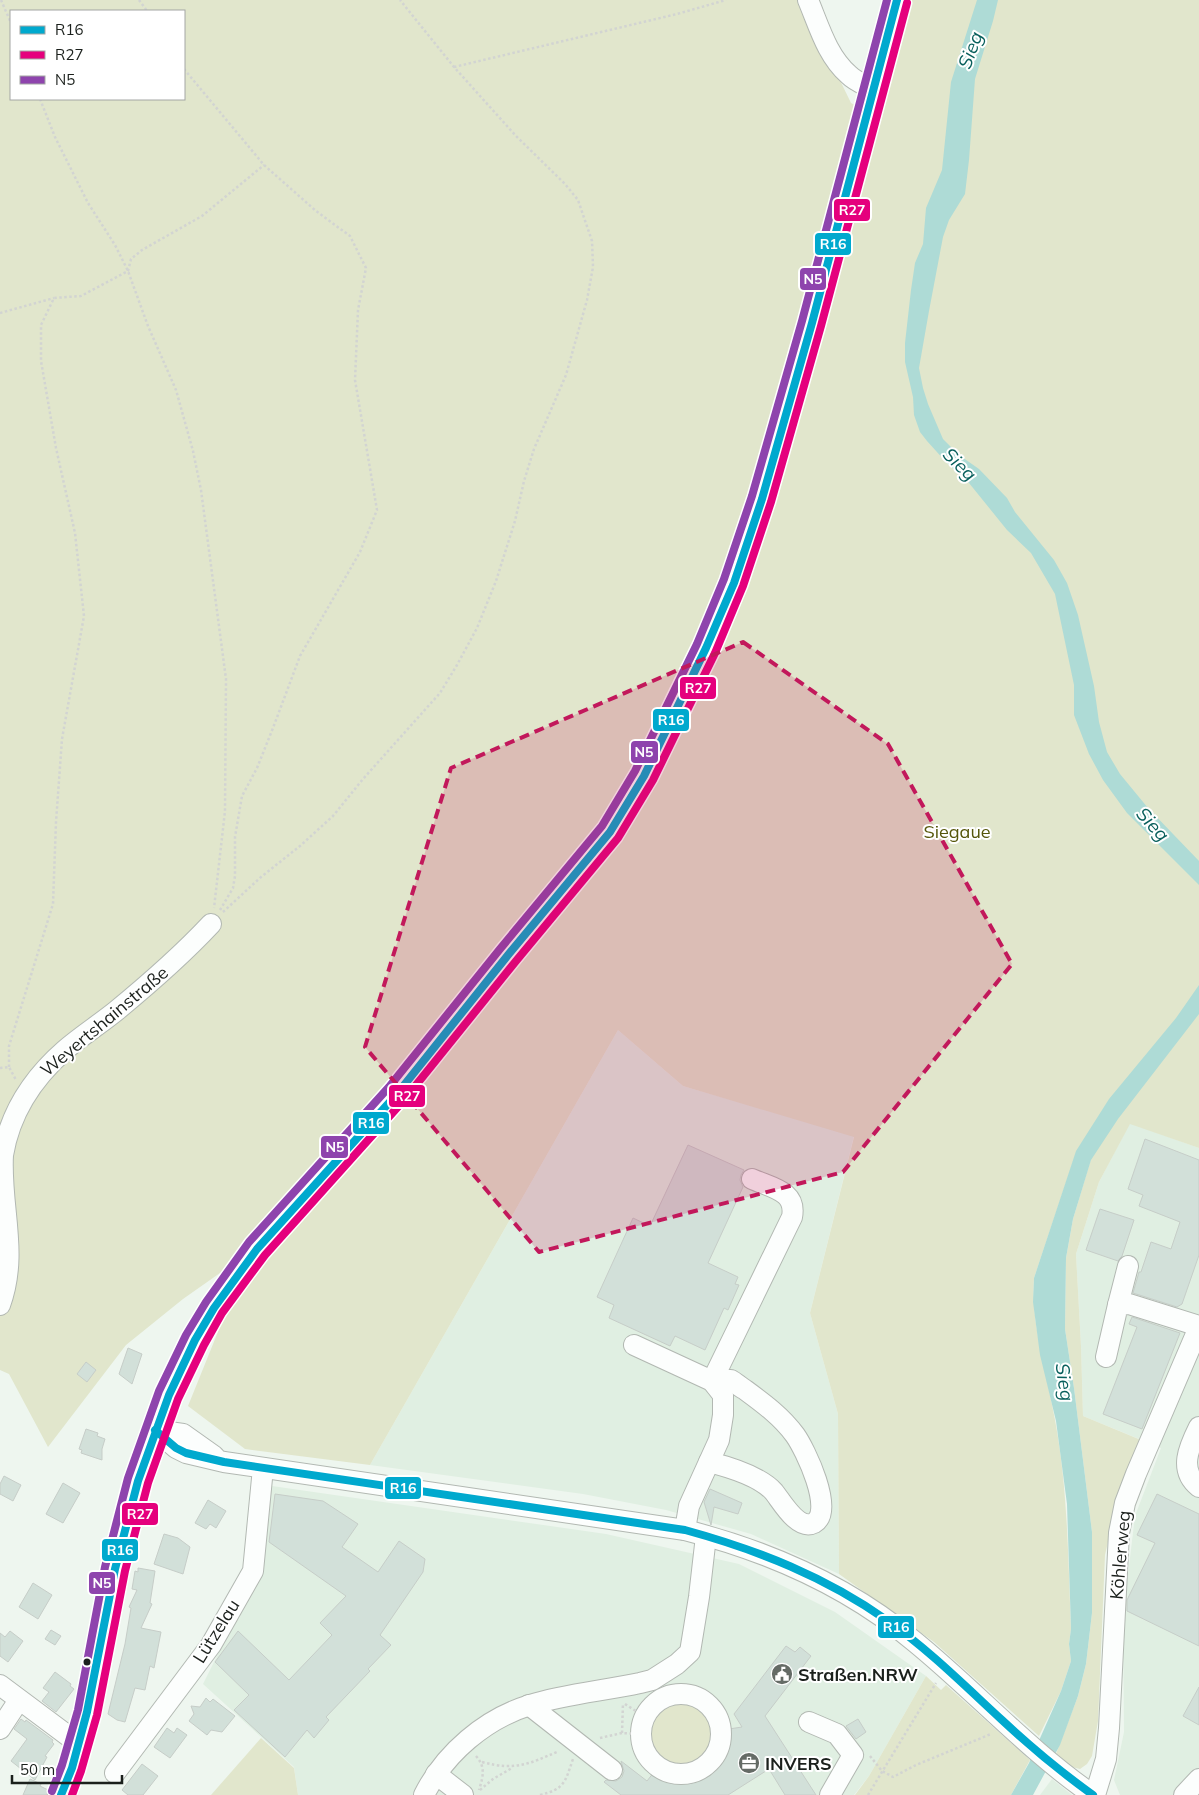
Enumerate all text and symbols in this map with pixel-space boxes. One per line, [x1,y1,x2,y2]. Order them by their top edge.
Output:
legend [10,10,185,100]
text: R16 [55,20,83,39]
water label: Sieg [952,28,988,72]
text: R27 [55,45,83,64]
text: N5 [55,70,75,89]
line badge: R27 [833,198,871,222]
text: R27 [839,201,865,219]
line badge: R16 [814,232,852,256]
text: R16 [820,235,846,253]
line badge: N5 [799,267,827,291]
text: N5 [804,270,822,288]
water label: Sieg [938,442,982,486]
line badge: R27 [679,676,717,700]
text: R27 [685,679,711,697]
line badge: R16 [652,708,690,732]
text: R16 [658,711,684,729]
line badge: N5 [630,740,659,764]
text: N5 [635,743,653,761]
water label: Sieg [1131,802,1175,846]
park label: Siegaue [923,820,991,843]
street label: Weyertshainstraße [35,961,173,1081]
line badge: R27 [388,1084,426,1108]
text: R27 [394,1087,420,1105]
line badge: R16 [352,1111,390,1135]
text: R16 [358,1114,384,1132]
line badge: N5 [320,1135,349,1159]
text: N5 [326,1138,344,1156]
water label: Sieg [1050,1361,1080,1403]
line badge: R16 [384,1476,422,1500]
text: R16 [390,1479,416,1497]
line badge: R27 [121,1502,159,1526]
text: R27 [127,1505,153,1523]
street label: Köhlerweg [1105,1509,1135,1601]
line badge: R16 [101,1538,139,1562]
text: R16 [107,1541,133,1559]
line badge: N5 [88,1571,116,1595]
text: N5 [93,1574,111,1592]
street label: Lützelau [188,1595,244,1667]
line badge: R16 [877,1615,915,1639]
text: R16 [883,1618,909,1636]
unlabelled marker [82,1657,92,1667]
public building icon: Straßen.NRW [770,1662,794,1686]
place label: Straßen.NRW [798,1663,918,1686]
office icon: INVERS [737,1751,761,1775]
scale bar [12,1752,122,1784]
place label: INVERS [765,1752,832,1775]
text: 50 m [20,1760,55,1779]

